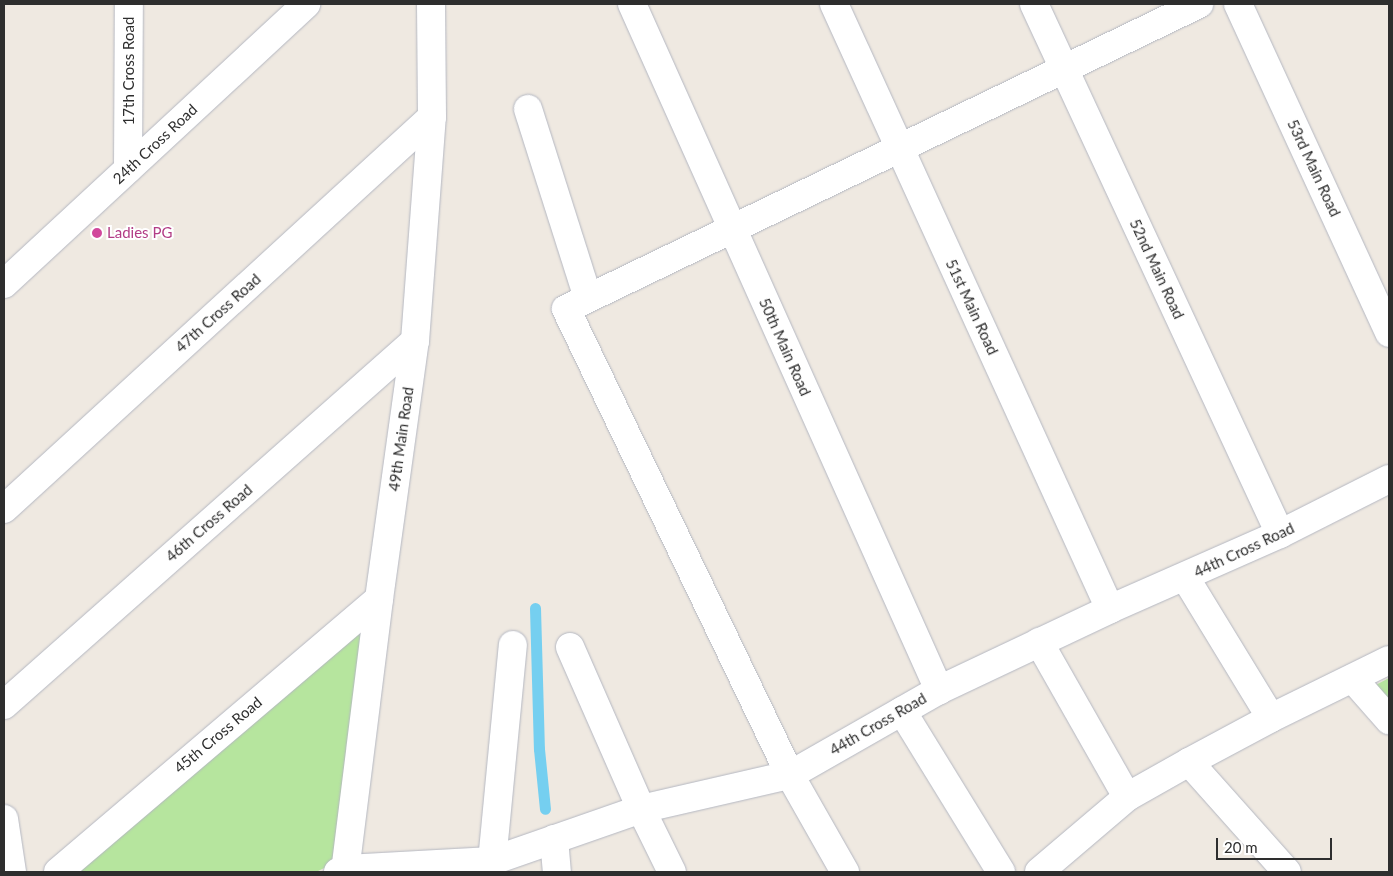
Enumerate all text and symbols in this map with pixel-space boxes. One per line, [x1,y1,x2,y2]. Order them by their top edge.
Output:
street label: 17th Cross Road [120,17,138,125]
street label: 24th Cross Road [109,100,201,188]
street label: 53rd Main Road [1284,117,1344,219]
street label: 52nd Main Road [1126,216,1188,322]
place label: Ladies PG [107,224,172,242]
marker: Ladies PG [91,227,103,239]
street label: 51st Main Road [942,256,1002,358]
street label: 47th Cross Road [172,270,264,356]
street label: 50th Main Road [755,295,815,399]
street label: 49th Main Road [385,386,417,492]
street label: 46th Cross Road [162,481,256,565]
street label: 44th Cross Road [1191,519,1297,581]
street label: 44th Cross Road [826,689,930,759]
street label: 45th Cross Road [171,693,265,777]
scale bar [1218,828,1334,860]
text: 20 m [1224,838,1258,856]

